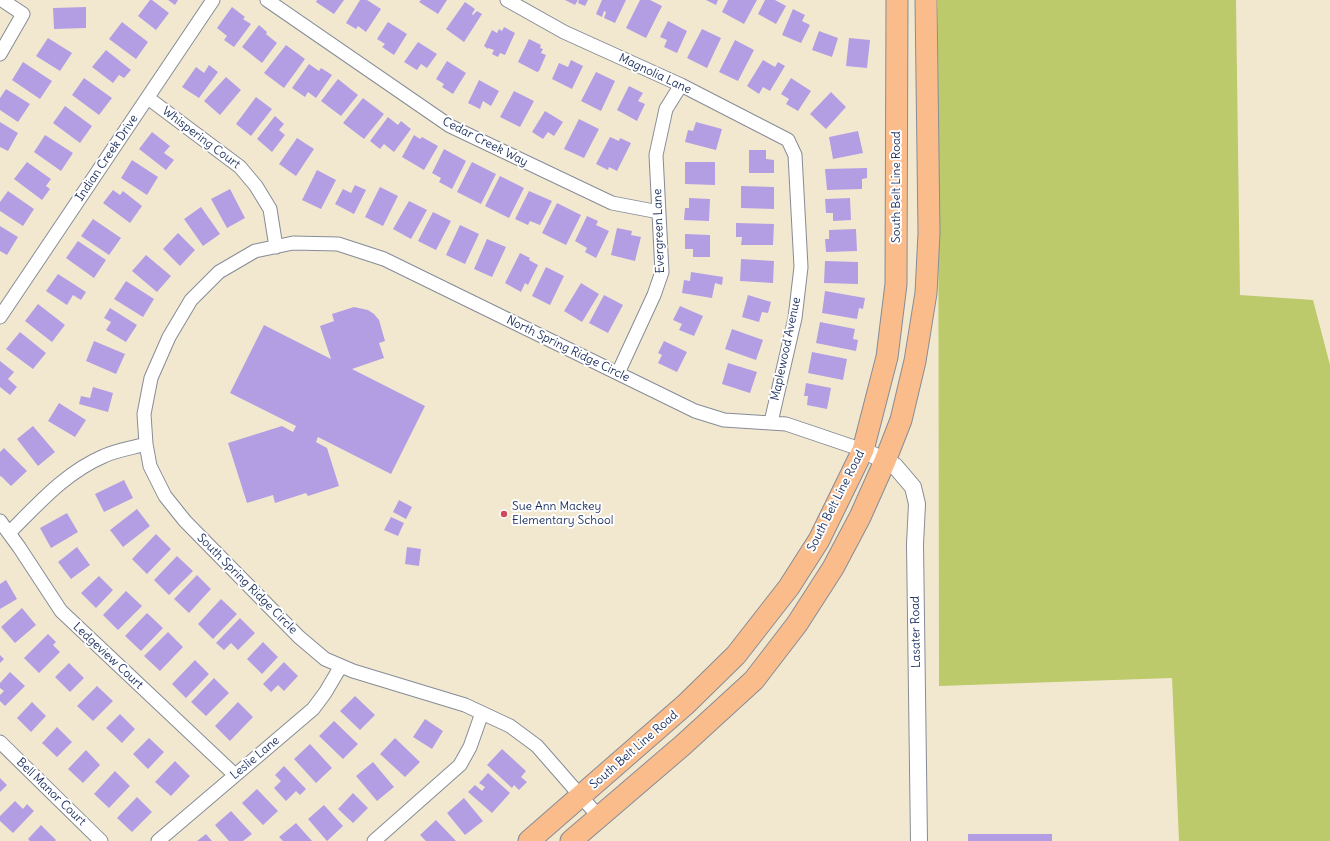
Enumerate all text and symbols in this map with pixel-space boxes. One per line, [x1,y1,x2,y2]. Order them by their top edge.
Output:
street label: Magnolia Lane [616,51,694,97]
street label: Whispering Court [159,104,243,172]
street label: Indian Creek Drive [73,112,141,204]
street label: Cedar Creek Way [440,114,530,170]
street label: South Belt Line Road [890,131,904,243]
street label: Evergreen Lane [650,188,668,274]
street label: Maplewood Avenue [768,296,804,402]
street label: North Spring Ridge Circle [504,313,632,385]
street label: South Belt Line Road [804,448,868,554]
place label: Sue Ann Mackey Elementary School [512,500,613,528]
marker: Sue Ann Mackey Elementary School [499,509,509,519]
street label: South Spring Ridge Circle [194,531,300,637]
street label: Lasater Road [908,596,924,668]
street label: Ledgeview Court [70,620,146,692]
street label: South Belt Line Road [587,708,681,792]
street label: Leslie Lane [228,733,282,783]
street label: Bell Manor Court [13,755,89,829]

